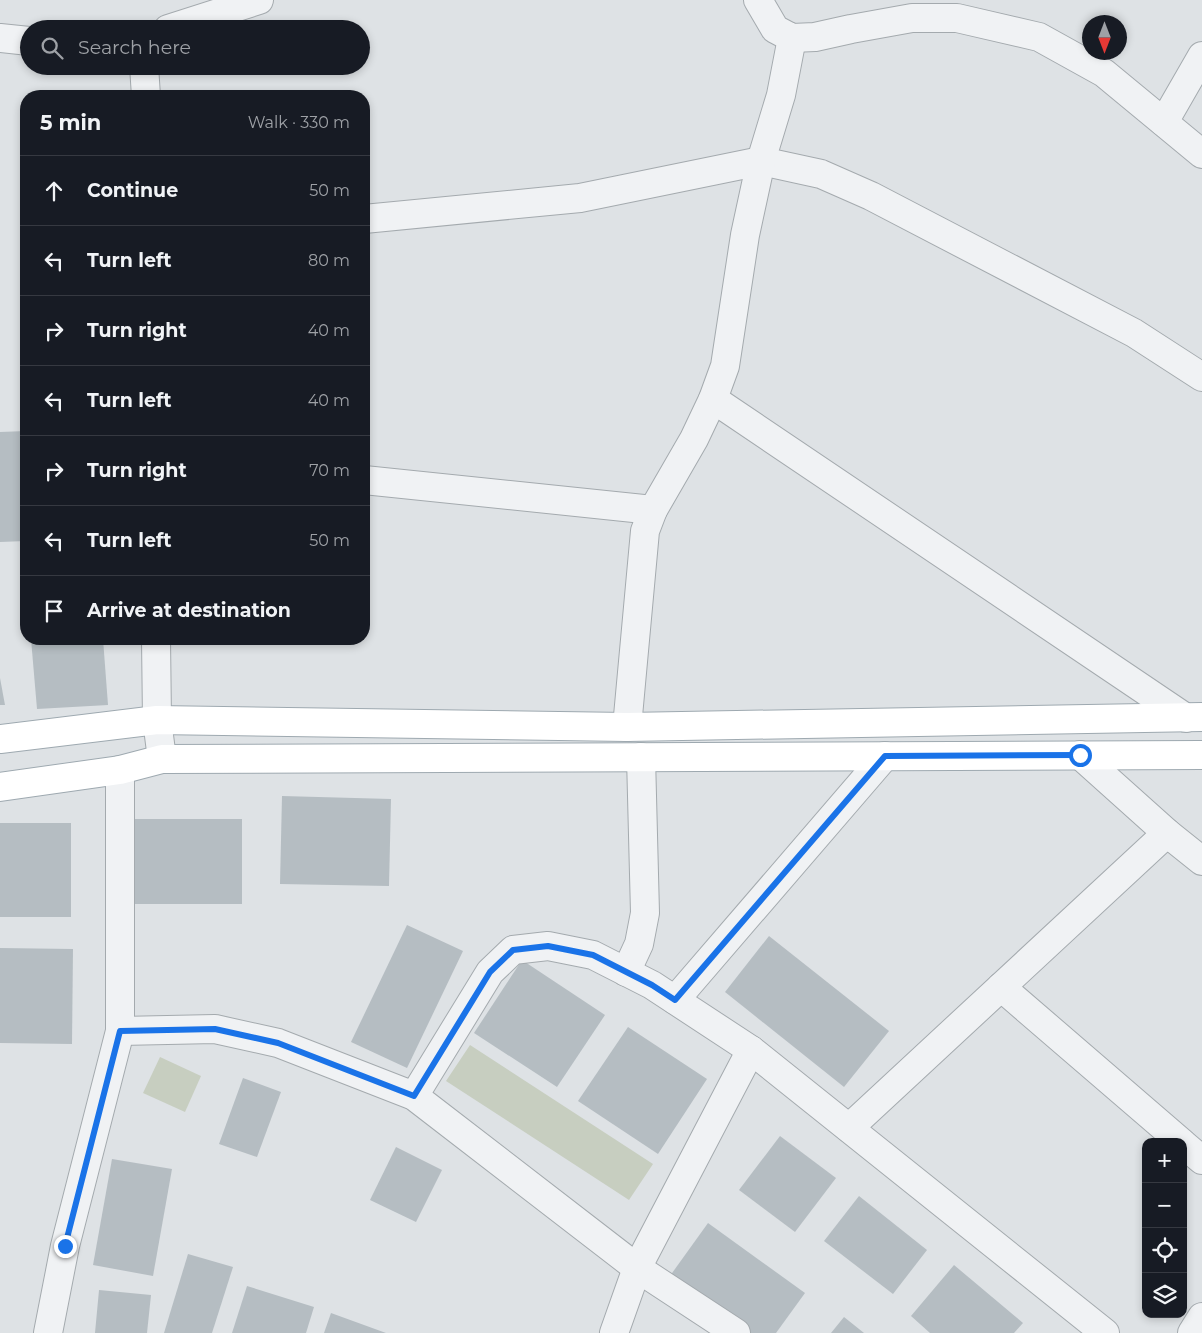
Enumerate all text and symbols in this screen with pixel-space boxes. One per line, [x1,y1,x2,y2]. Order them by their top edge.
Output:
north arrow [1082,15,1127,60]
search box [20,20,370,75]
icon: search [38,34,66,62]
text: Search here [78,36,191,59]
text: 5 min [40,110,101,135]
text: Walk · 330 m [248,113,350,132]
icon: ahead [40,177,68,205]
text: Continue [87,179,178,202]
text: 50 m [309,181,350,200]
icon: left [40,247,68,275]
text: Turn left [87,249,172,272]
text: 80 m [308,251,350,270]
icon: right [40,317,68,345]
text: Turn right [87,319,187,342]
text: 40 m [308,321,350,340]
icon: left [40,387,68,415]
text: Turn left [87,389,172,412]
text: 40 m [308,391,350,410]
icon: right [40,457,68,485]
text: Turn right [87,459,187,482]
text: 70 m [309,461,350,480]
icon: left [40,527,68,555]
text: Turn left [87,529,172,552]
text: 50 m [309,531,350,550]
icon: arrive [40,597,68,625]
text: Arrive at destination [87,599,291,622]
route start [1069,744,1092,767]
map controls [1142,1138,1187,1318]
button: + [1142,1138,1187,1183]
button: − [1142,1183,1187,1228]
button: locate [1142,1228,1187,1273]
route end [54,1235,77,1258]
button: layers [1142,1273,1187,1318]

